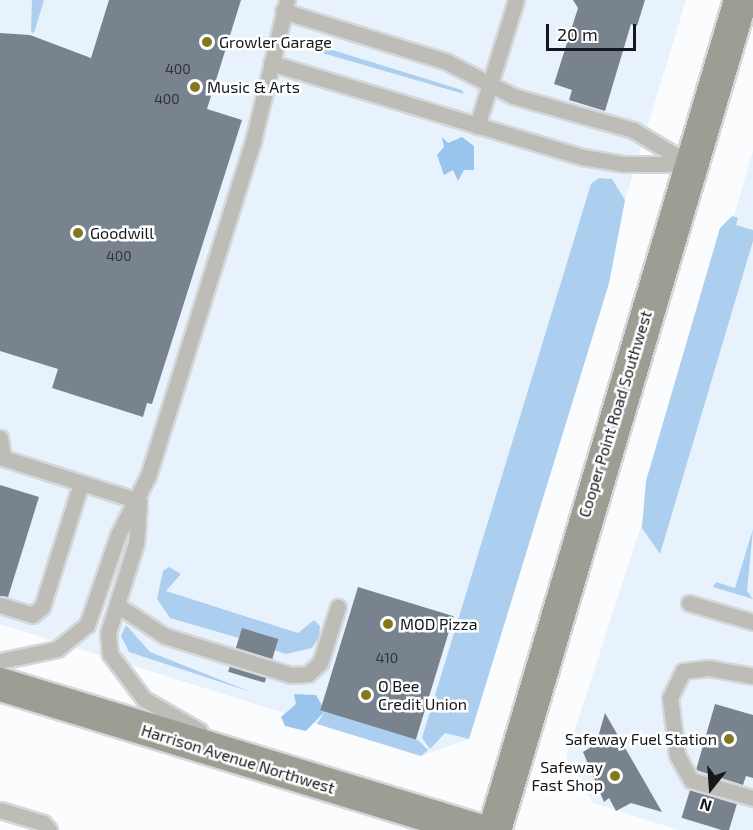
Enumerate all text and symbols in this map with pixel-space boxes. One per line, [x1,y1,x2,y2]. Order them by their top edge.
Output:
scale bar [549,12,639,50]
text: 20 m [557,23,598,45]
place label: Growler Garage [219,32,332,52]
marker: Growler Garage [200,35,214,49]
house number: 400 [165,61,191,77]
place label: Music & Arts [207,77,300,97]
marker: Music & Arts [188,80,202,94]
house number: 400 [154,91,180,107]
place label: Goodwill [90,223,154,243]
marker: Goodwill [71,226,85,240]
house number: 400 [106,248,132,264]
street label: Cooper Point Road Southwest [574,308,656,520]
place label: MOD Pizza [400,614,477,634]
marker: MOD Pizza [381,617,395,631]
house number: 410 [376,650,398,666]
place label: O Bee Credit Union [378,676,467,714]
marker: O Bee Credit Union [359,688,373,702]
street label: Harrison Avenue Northwest [139,720,337,798]
place label: Safeway Fuel Station [564,729,717,749]
marker: Safeway Fuel Station [722,732,736,746]
place label: Safeway Fast Shop [532,757,603,795]
north arrow [681,758,741,818]
marker: Safeway Fast Shop [608,769,622,783]
text: N [697,795,714,816]

